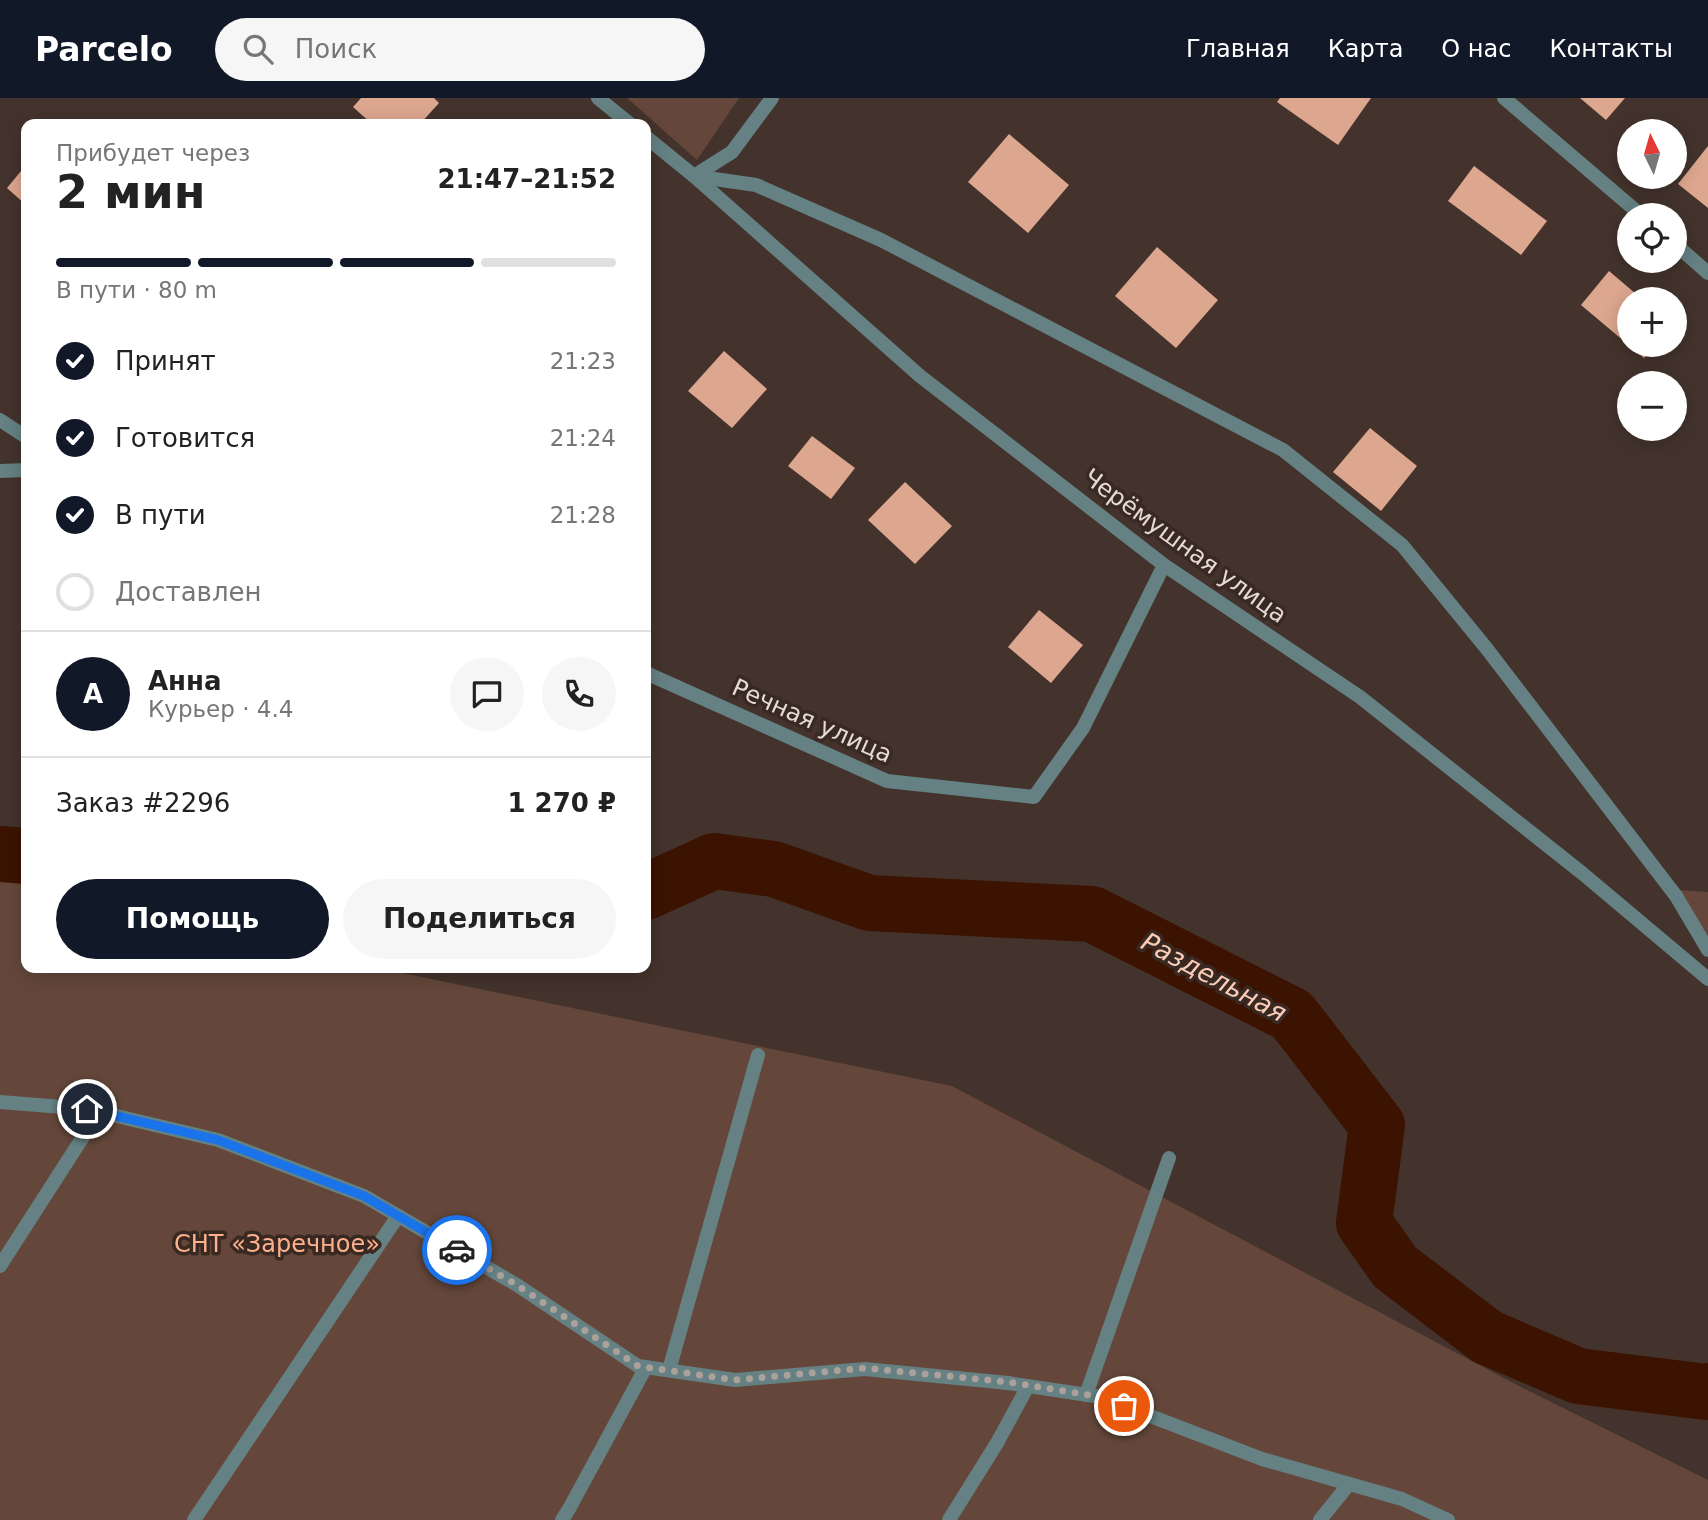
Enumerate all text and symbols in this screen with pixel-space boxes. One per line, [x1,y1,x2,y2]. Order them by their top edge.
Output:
search box [215,18,705,81]
text: Parcelo [35,30,173,69]
icon: search [239,30,277,68]
text: Поиск [295,34,377,64]
text: Главная [1186,35,1290,63]
text: Карта [1328,35,1403,63]
text: О нас [1441,35,1511,63]
text: Контакты [1549,35,1673,63]
north arrow [1617,119,1687,189]
map controls [1617,119,1687,441]
text: Прибудет через [56,140,250,166]
text: 21:47–21:52 [437,164,616,194]
text: 2 мин [56,165,206,219]
button: locate [1617,203,1687,273]
text: В пути · 80 m [56,277,217,303]
button: + [1617,287,1687,357]
icon: check [56,342,94,380]
text: Принят [115,346,216,376]
text: 21:23 [550,348,616,374]
button: − [1617,371,1687,441]
icon: check [56,419,94,457]
text: Готовится [115,423,255,453]
text: 21:24 [550,425,616,451]
street label: Черёмушная улица [1078,463,1292,629]
icon: check [56,496,94,534]
text: В пути [115,500,206,530]
text: 21:28 [550,502,616,528]
text: Доставлен [115,577,262,607]
button: chat [450,657,524,731]
button: phone [542,657,616,731]
text: Анна [148,666,222,696]
street label: Речная улица [728,673,896,769]
text: А [83,679,103,709]
text: Курьер · 4.4 [148,696,293,722]
text: Заказ #2296 [56,788,230,818]
text: 1 270 ₽ [507,788,616,818]
button: Помощь [56,879,329,959]
button: Поделиться [343,879,616,959]
water label: Раздельная [1136,926,1292,1028]
pin [57,1079,117,1139]
icon: home [68,1090,106,1128]
courier [422,1215,492,1285]
park label: СНТ «Заречное» [174,1230,380,1258]
icon: car [438,1231,476,1269]
pin [1094,1376,1154,1436]
icon: bag [1105,1387,1143,1425]

